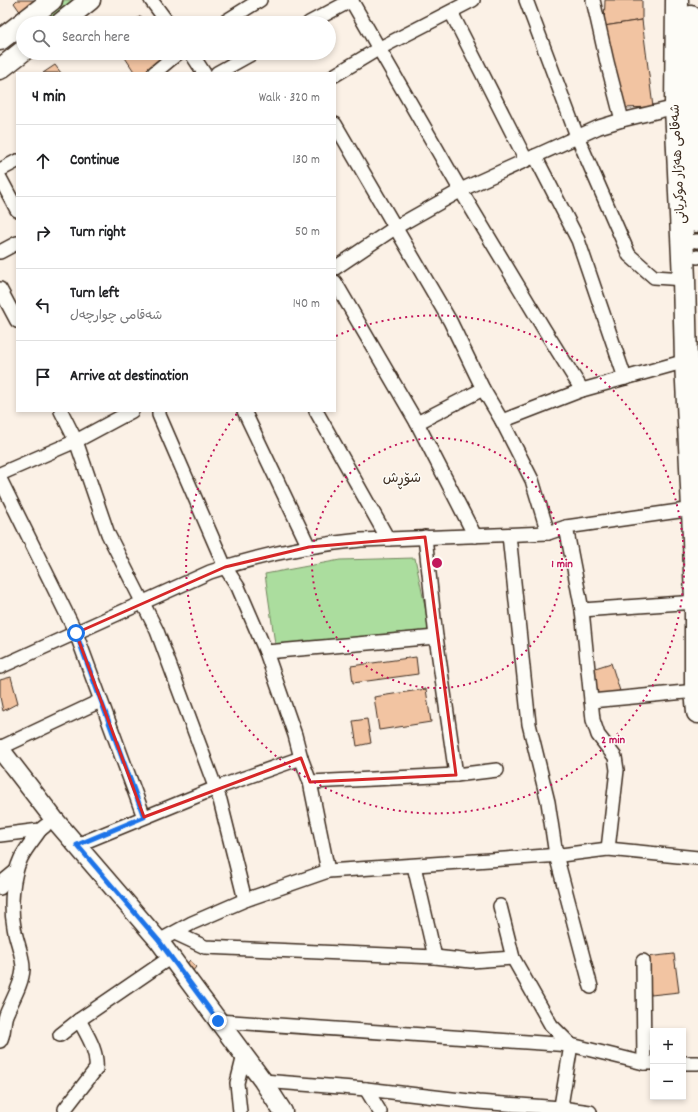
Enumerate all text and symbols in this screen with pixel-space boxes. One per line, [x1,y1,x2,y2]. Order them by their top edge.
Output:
search box [16,16,336,60]
icon: search [30,27,52,49]
text: Search here [62,27,130,49]
text: 4 min [32,86,66,110]
text: Walk · 320 m [259,89,320,108]
street label: شەقامی ھەژار موکریانی [666,104,692,224]
icon: ahead [32,150,54,172]
text: Continue [70,150,119,172]
text: 130 m [292,151,320,170]
icon: right [32,222,54,244]
text: Turn right [70,222,126,244]
text: 50 m [295,223,320,242]
text: Turn left [70,283,119,305]
icon: left [32,294,54,316]
text: 140 m [293,295,320,314]
text: شەقامی چوارچەل [70,307,162,326]
icon: arrive [32,366,54,388]
text: Arrive at destination [70,366,188,388]
district label: شۆڕش [383,469,421,490]
centre of rings [430,556,444,570]
text: 1 min [551,556,573,573]
route start [67,624,85,642]
text: 2 min [601,732,625,749]
route end [209,1012,227,1030]
map controls [650,1028,686,1100]
button: + [650,1028,686,1064]
button: − [650,1064,686,1100]

